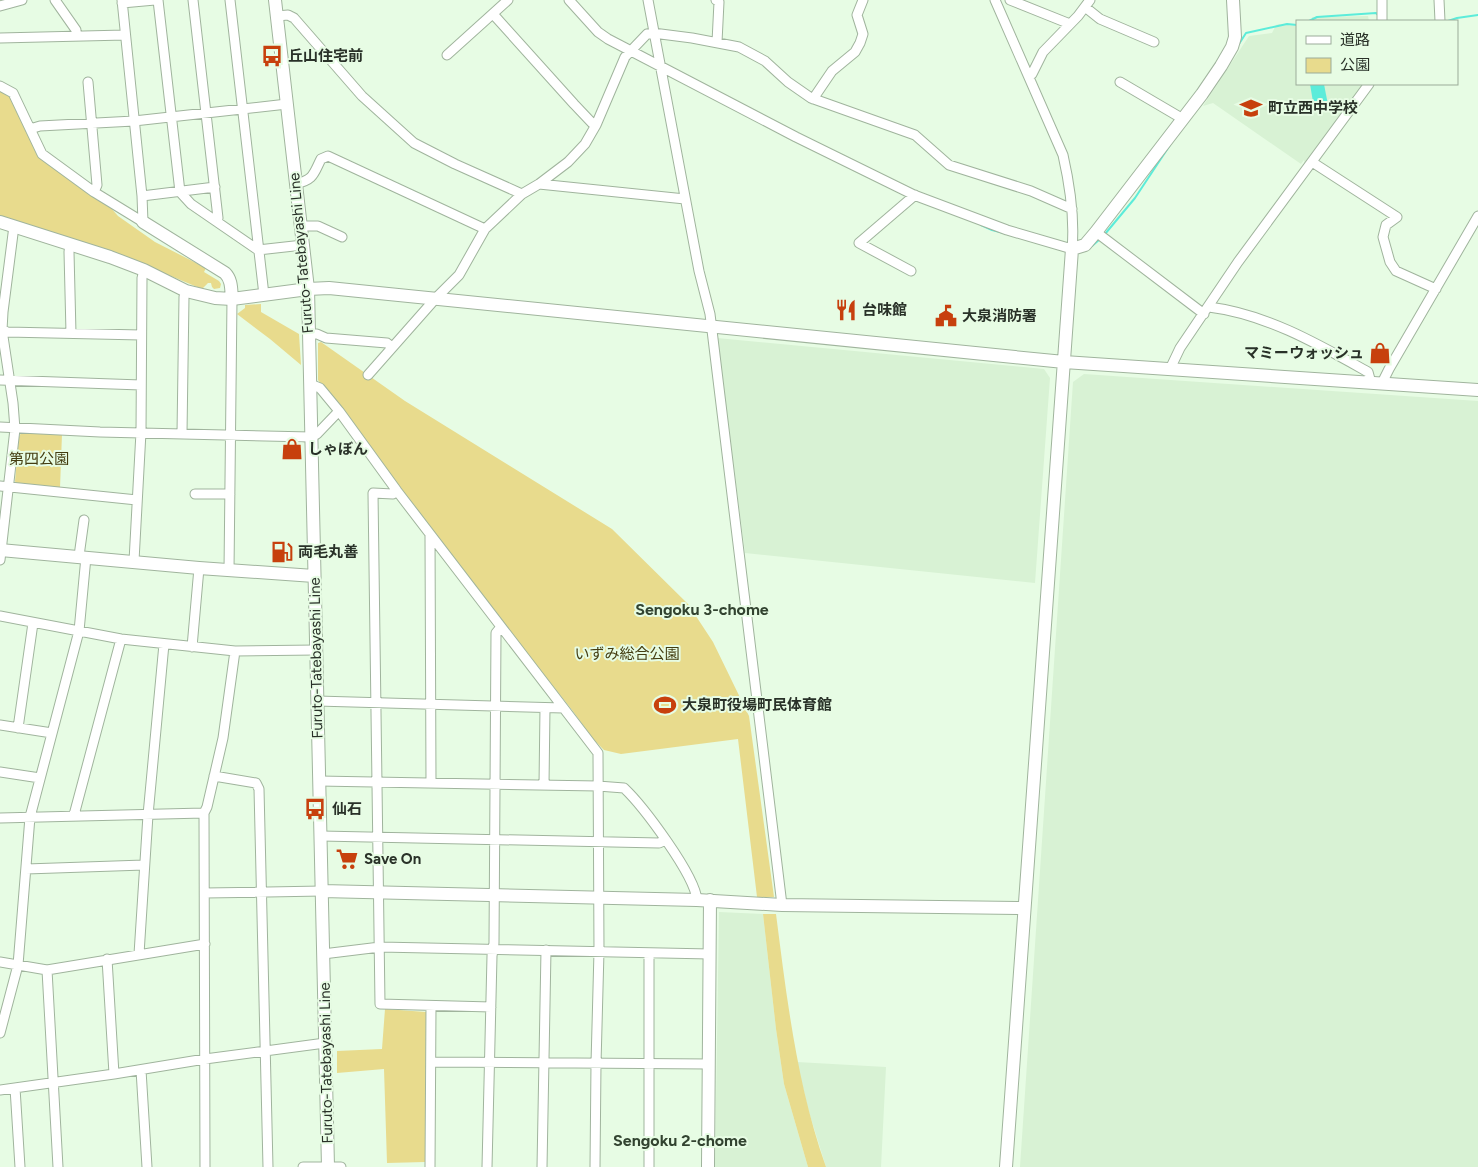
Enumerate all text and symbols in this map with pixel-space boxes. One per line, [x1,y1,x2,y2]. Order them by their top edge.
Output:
legend [1296,20,1458,85]
text: 道路 [1340,31,1370,49]
bus stop icon: 丘山住宅前 [259,43,285,69]
place label: 丘山住宅前 [288,47,363,65]
text: 公園 [1340,56,1370,74]
school or university icon: 町立西中学校 [1238,95,1264,121]
place label: 町立西中学校 [1268,99,1358,117]
street label: Furuto-Tatebayashi Line [285,172,317,334]
restaurant icon: 台味館 [833,297,859,323]
place label: 台味館 [862,301,907,319]
public building icon: 大泉消防署 [933,303,959,329]
place label: 大泉消防署 [962,307,1037,325]
shop icon: マミーウォッシュ [1367,340,1393,366]
place label: マミーウォッシュ [1244,344,1364,362]
shop icon: しゃぼん [279,436,305,462]
place label: しゃぼん [308,440,368,458]
park label: 第四公園 [9,450,69,468]
fuel station icon: 両毛丸善 [269,539,295,565]
place label: 両毛丸善 [298,543,358,561]
street label: Furuto-Tatebayashi Line [306,577,326,739]
district label: Sengoku 3-chome [635,600,769,619]
park label: いずみ総合公園 [574,645,680,663]
sports icon: 大泉町役場町民体育館 [652,692,678,718]
place label: 大泉町役場町民体育館 [682,696,832,714]
bus stop icon: 仙石 [302,796,328,822]
place label: 仙石 [332,800,362,818]
supermarket icon: Save On [334,846,360,872]
place label: Save On [364,850,421,868]
street label: Furuto-Tatebayashi Line [316,982,336,1144]
district label: Sengoku 2-chome [613,1131,747,1150]

